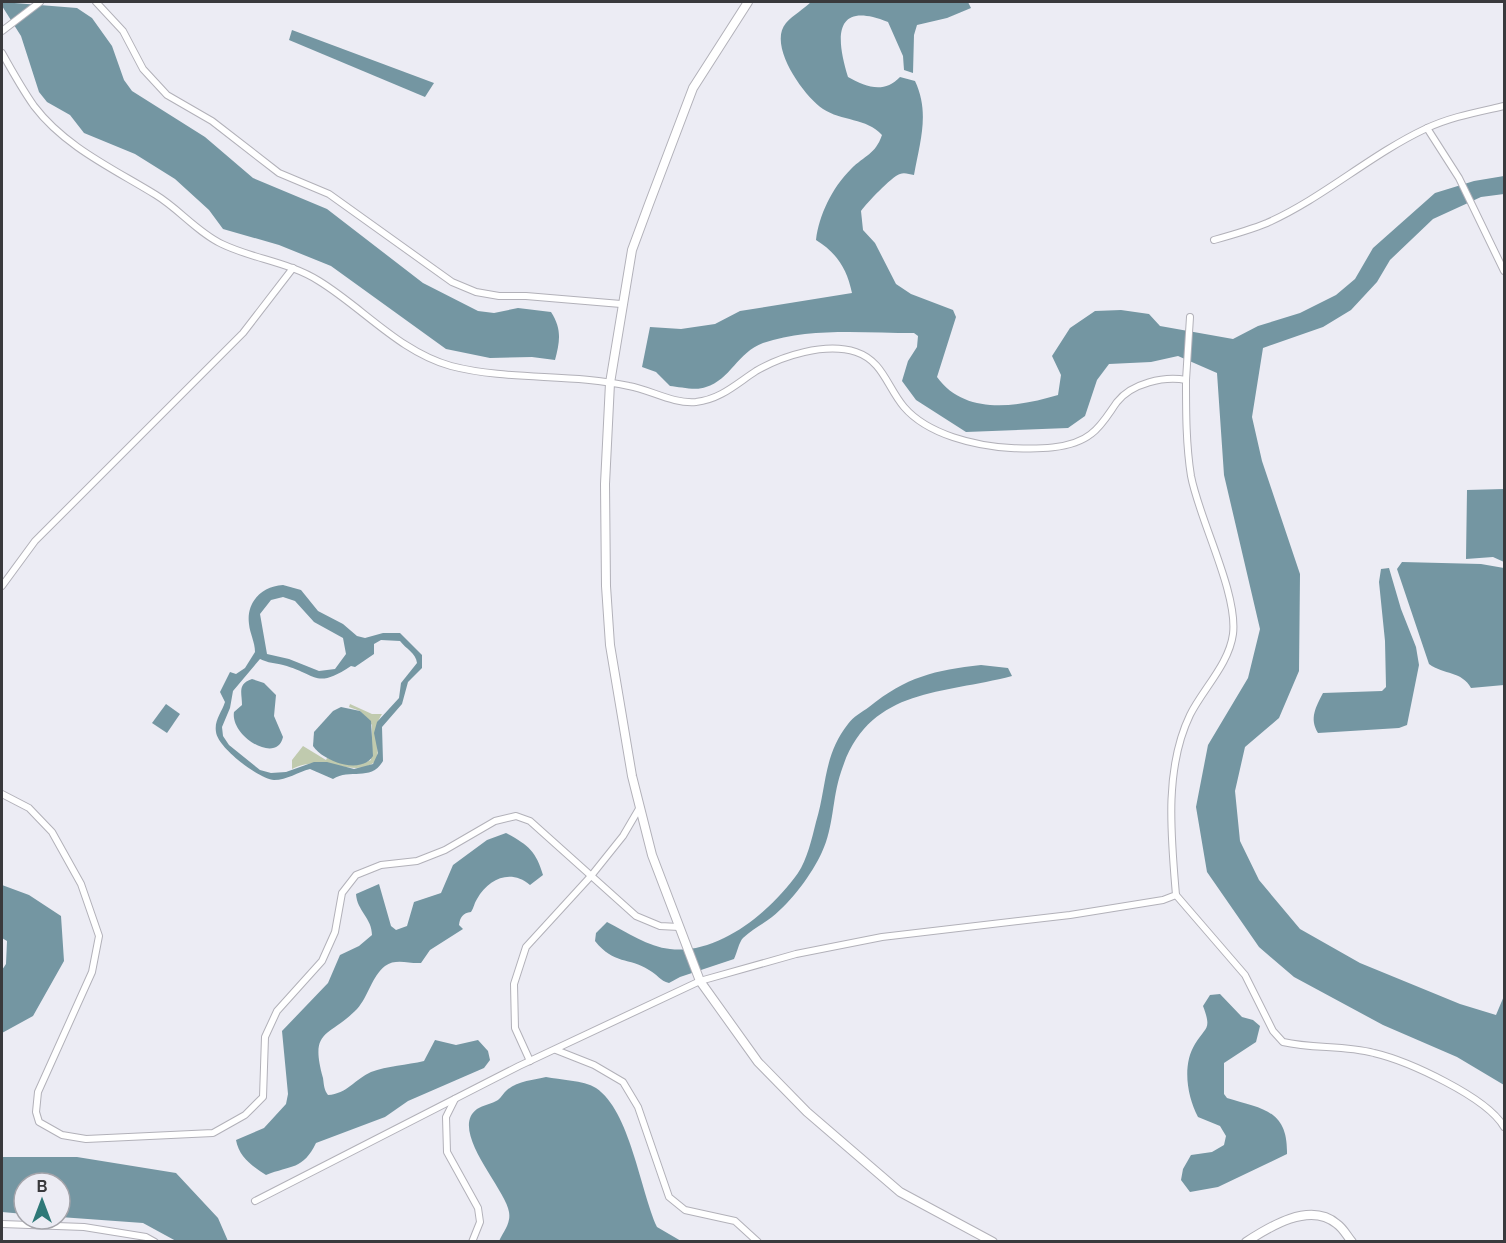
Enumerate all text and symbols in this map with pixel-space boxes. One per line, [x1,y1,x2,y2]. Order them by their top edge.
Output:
north arrow [12,1171,72,1231]
text: B [37,1177,48,1196]

